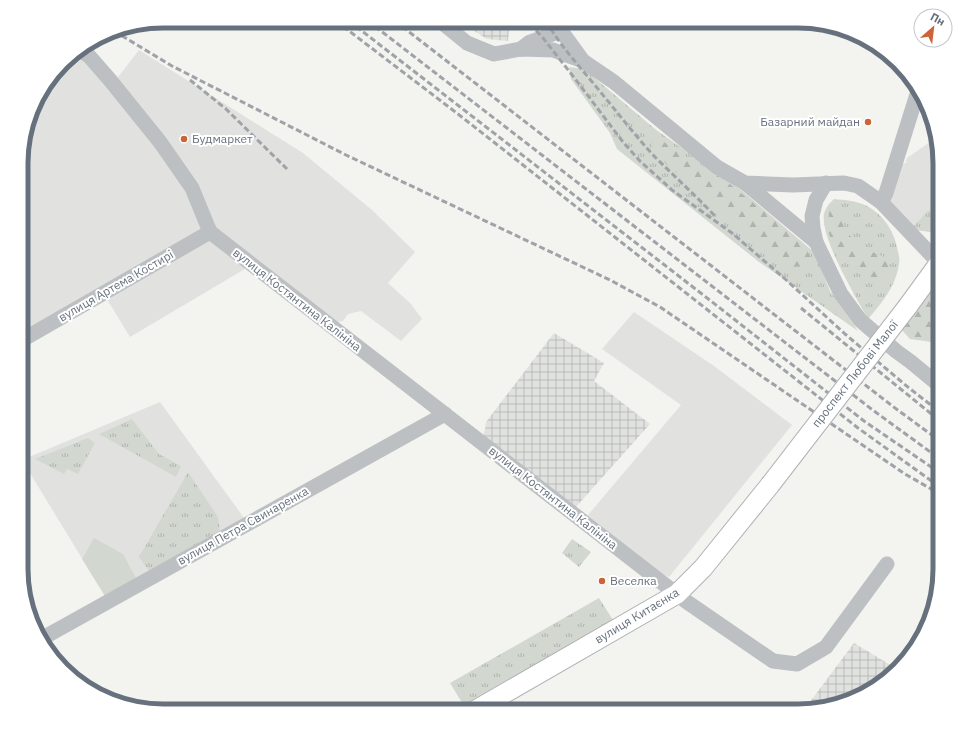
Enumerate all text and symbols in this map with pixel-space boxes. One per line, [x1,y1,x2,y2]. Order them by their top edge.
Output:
north arrow [913,8,953,48]
text: Пн [928,10,947,29]
place label: Базарний майдан [760,114,860,129]
marker: Базарний майдан [863,117,873,127]
place label: Будмаркет [192,131,253,146]
marker: Будмаркет [179,134,189,144]
street label: вулиця Костянтина Калініна [230,245,365,355]
street label: вулиця Артема Костирі [56,247,176,325]
street label: проспект Любові Малої [808,316,902,430]
street label: вулиця Костянтина Калініна [486,443,621,553]
street label: вулиця Петра Свинаренка [175,483,311,568]
place label: Веселка [610,573,657,588]
marker: Веселка [597,576,607,586]
street label: вулиця Китаєнка [592,584,682,647]

